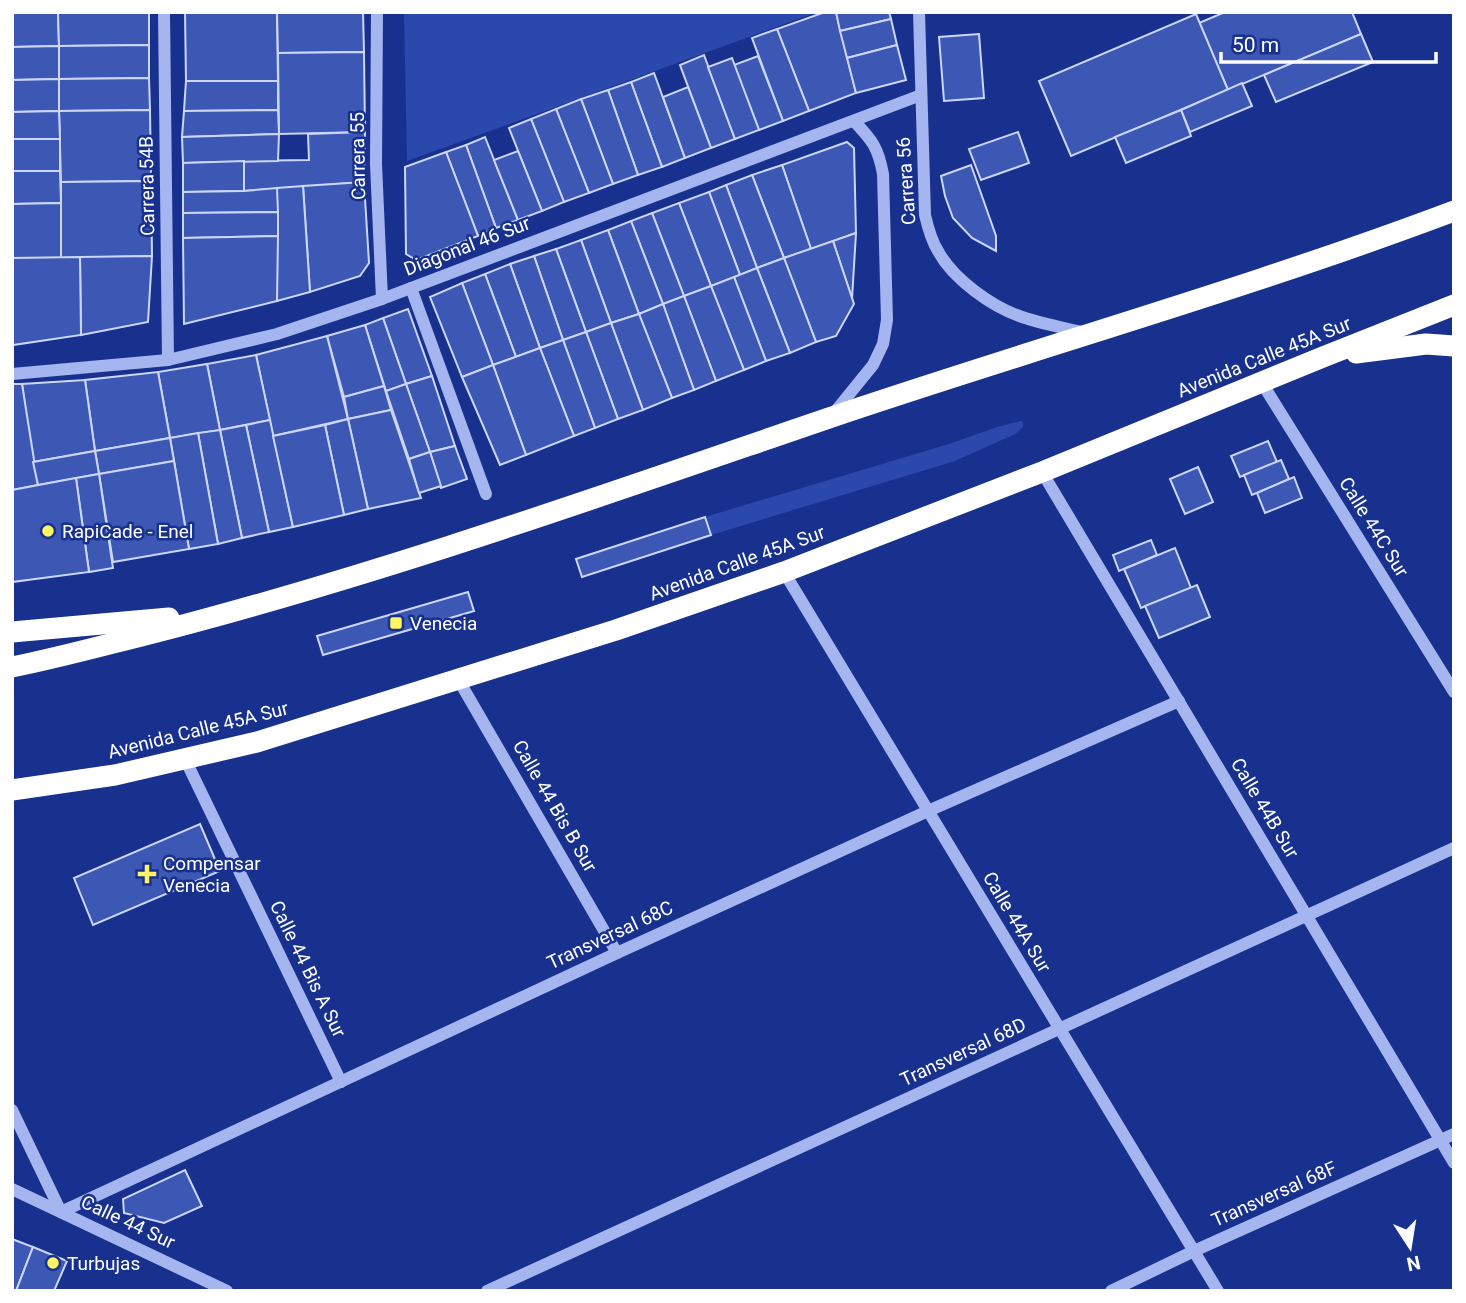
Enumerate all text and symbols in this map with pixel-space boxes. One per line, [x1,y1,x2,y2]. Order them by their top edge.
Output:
scale bar [1221,21,1436,65]
text: 50 m [1232,33,1279,57]
street label: Carrera 55 [346,112,370,200]
street label: Carrera 54B [135,136,159,236]
street label: Carrera 56 [891,136,921,226]
street label: Diagonal 46 Sur [401,211,534,281]
street label: Avenida Calle 45A Sur [1174,311,1355,402]
street label: Calle 44C Sur [1334,473,1414,582]
place label: RapiCade - Enel [62,520,194,543]
street label: Avenida Calle 45A Sur [646,520,829,606]
marker: RapiCade - Enel [40,523,56,539]
place label: Venecia [410,612,477,635]
marker: Venecia [388,615,404,631]
street label: Avenida Calle 45A Sur [105,696,291,764]
street label: Calle 44 Bis B Sur [508,736,602,877]
street label: Calle 44B Sur [1226,754,1304,863]
place label: Compensar Venecia [163,852,261,897]
marker: Compensar Venecia [137,864,157,884]
street label: Calle 44A Sur [978,867,1056,977]
street label: Transversal 68C [543,896,677,974]
street label: Calle 44 Bis A Sur [265,897,351,1042]
street label: Transversal 68D [896,1013,1030,1091]
street label: Transversal 68F [1208,1156,1340,1232]
street label: Calle 44 Sur [77,1190,179,1254]
north arrow [1375,1212,1445,1282]
text: N [1404,1250,1422,1276]
place label: Turbujas [67,1252,140,1275]
marker: Turbujas [45,1255,61,1271]

